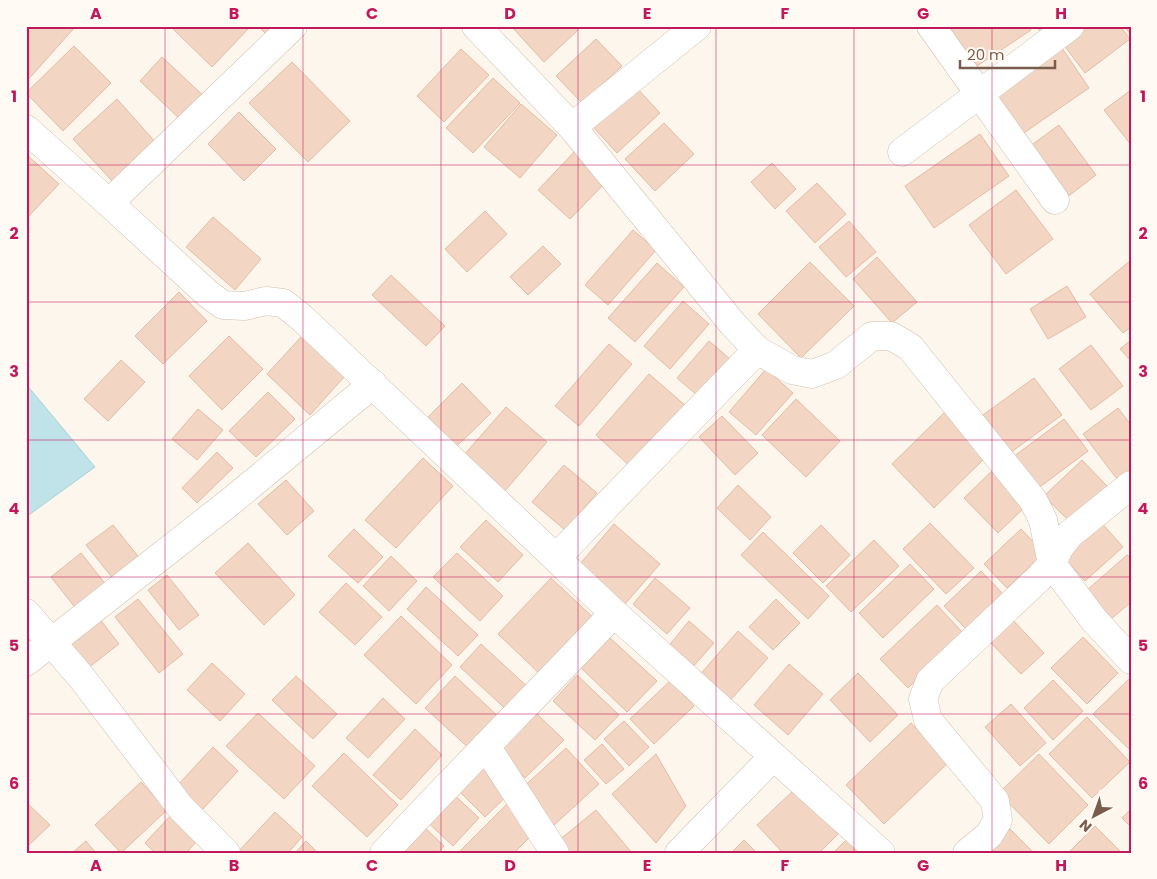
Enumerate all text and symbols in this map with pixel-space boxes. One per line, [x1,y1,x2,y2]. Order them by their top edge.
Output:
text: A [90,2,102,25]
text: B [229,2,239,25]
text: C [366,2,378,25]
text: D [504,2,516,25]
text: E [643,2,651,25]
text: F [781,2,790,25]
text: G [917,2,929,25]
text: H [1055,2,1067,25]
scale bar [960,38,1054,70]
text: 20 m [967,44,1005,65]
text: 1 [11,85,17,108]
text: 1 [1140,85,1146,108]
text: 2 [9,222,19,245]
text: 2 [1138,222,1148,245]
text: 3 [9,360,19,383]
text: 3 [1138,360,1148,383]
text: 4 [9,497,20,520]
text: 4 [1138,497,1149,520]
text: 5 [9,634,19,657]
text: 5 [1138,634,1148,657]
text: 6 [9,772,19,795]
text: 6 [1138,772,1148,795]
north arrow [1070,792,1120,842]
text: N [1075,815,1096,837]
text: A [90,854,102,877]
text: B [229,854,239,877]
text: C [366,854,378,877]
text: D [504,854,516,877]
text: E [643,854,651,877]
text: F [781,854,790,877]
text: G [917,854,929,877]
text: H [1055,854,1067,877]

